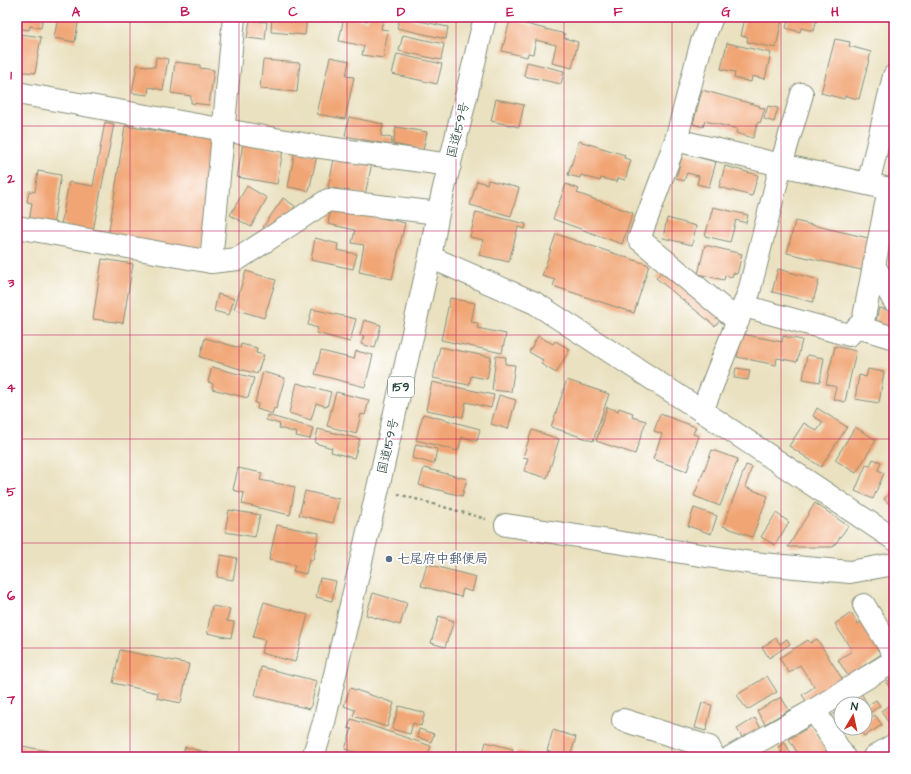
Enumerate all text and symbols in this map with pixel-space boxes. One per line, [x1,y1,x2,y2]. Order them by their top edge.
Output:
text: A [72,3,81,21]
text: B [180,3,190,21]
text: C [288,3,298,21]
text: D [397,3,406,21]
text: E [506,3,514,21]
text: F [613,3,623,21]
text: G [721,3,731,21]
text: H [831,3,839,21]
text: 1 [10,66,12,84]
street label: 国道159号 [442,100,474,160]
text: 2 [6,170,15,188]
text: 3 [7,274,15,292]
road number: 159 [388,377,414,397]
text: 4 [7,379,16,397]
street label: 国道159号 [373,416,403,476]
text: 5 [6,483,16,501]
place label: 七尾府中郵便局 [397,550,488,568]
marker: 七尾府中郵便局 [384,554,394,564]
text: 6 [7,587,16,605]
text: 7 [6,691,16,709]
north arrow [833,696,873,736]
text: N [850,699,859,715]

